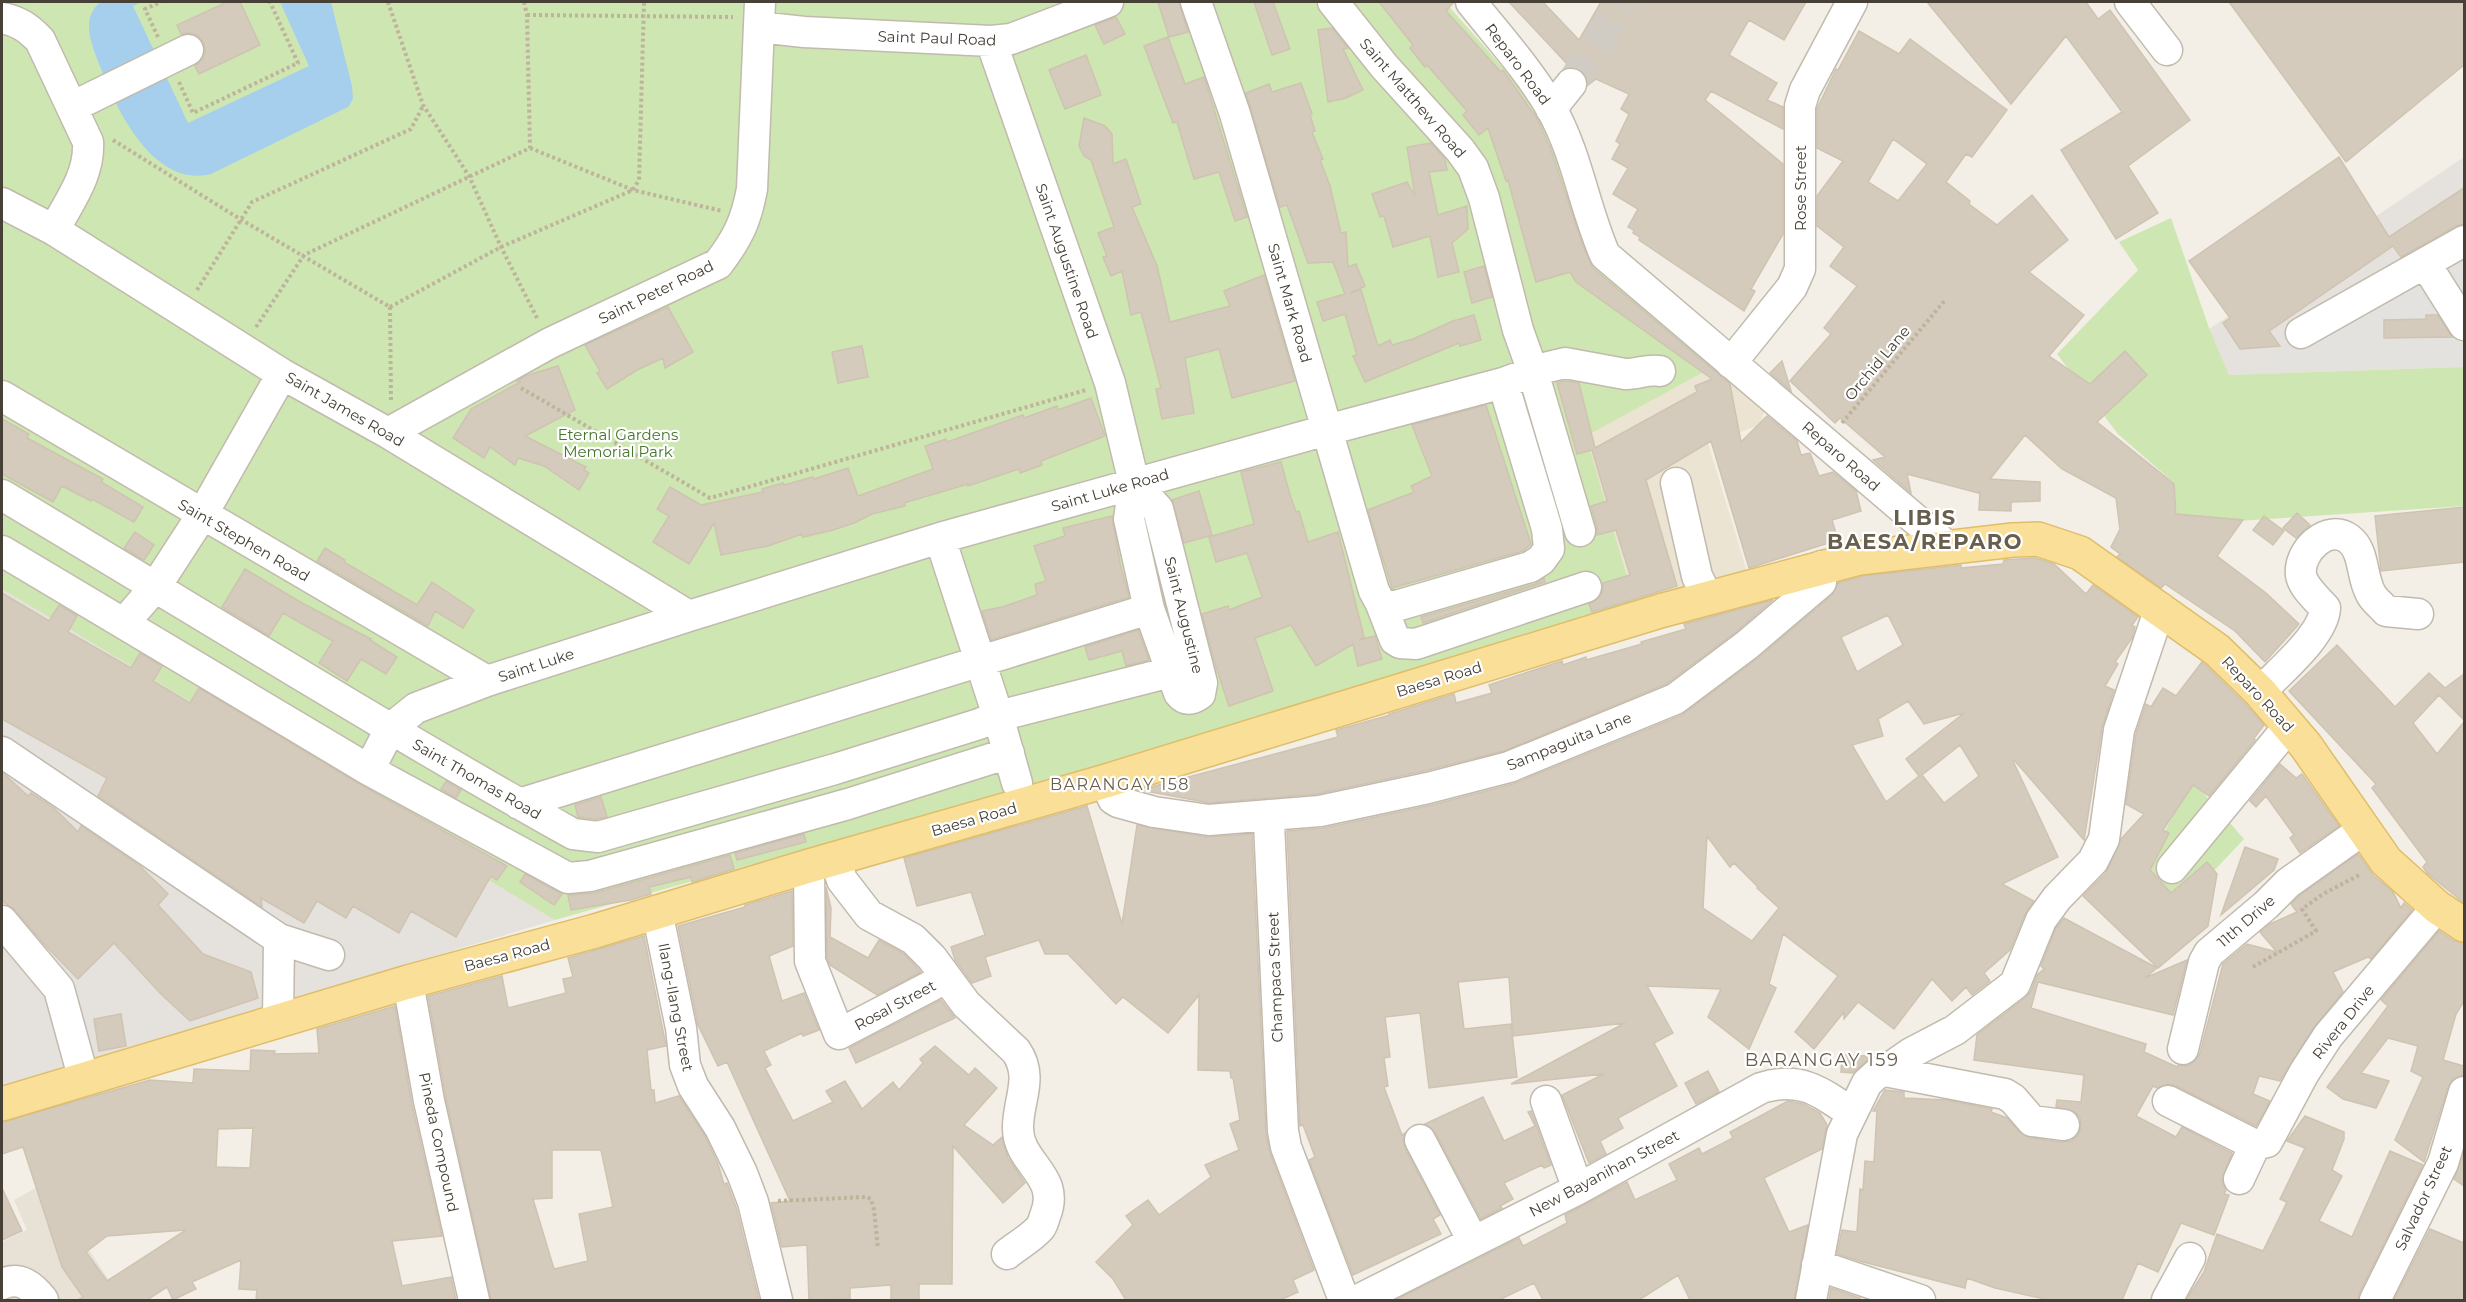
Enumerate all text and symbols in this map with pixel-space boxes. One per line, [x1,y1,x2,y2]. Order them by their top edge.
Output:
street label: Reparo Road [1481,19,1555,109]
street label: Saint Paul Road [877,26,997,50]
street label: Saint Matthew Road [1356,34,1470,162]
street label: Rose Street [1791,145,1810,231]
street label: Saint Augustine Road [1031,181,1103,341]
street label: Saint Mark Road [1264,241,1316,365]
street label: Saint Peter Road [595,256,717,328]
street label: Orchid Lane [1840,322,1914,404]
street label: Saint James Road [282,367,408,451]
street label: Reparo Road [1798,417,1884,495]
park label: Eternal Gardens Memorial Park [558,425,678,461]
street label: Saint Luke Road [1049,464,1171,516]
street label: Saint Stephen Road [175,495,313,585]
district label: LIBIS BAESA/REPARO [1827,505,2023,554]
street label: Saint Augustine [1160,554,1208,676]
street label: Saint Luke [496,644,576,686]
street label: Reparo Road [2218,652,2298,736]
street label: Baesa Road [1394,657,1484,701]
street label: Sampaguita Lane [1504,707,1634,775]
street label: Saint Thomas Road [409,734,545,824]
district label: BARANGAY 158 [1050,775,1190,794]
street label: Baesa Road [929,798,1019,840]
street label: 11th Drive [2213,891,2279,951]
street label: Champaca Street [1263,911,1287,1043]
street label: Baesa Road [462,934,552,976]
street label: Ilang-Ilang Street [654,941,698,1073]
street label: Rosal Street [851,976,939,1034]
street label: Rivera Drive [2308,981,2378,1063]
district label: BARANGAY 159 [1745,1049,1899,1071]
street label: Pineda Compound [415,1070,463,1214]
street label: New Bayanihan Street [1526,1125,1682,1221]
street label: Salvador Street [2390,1142,2456,1254]

